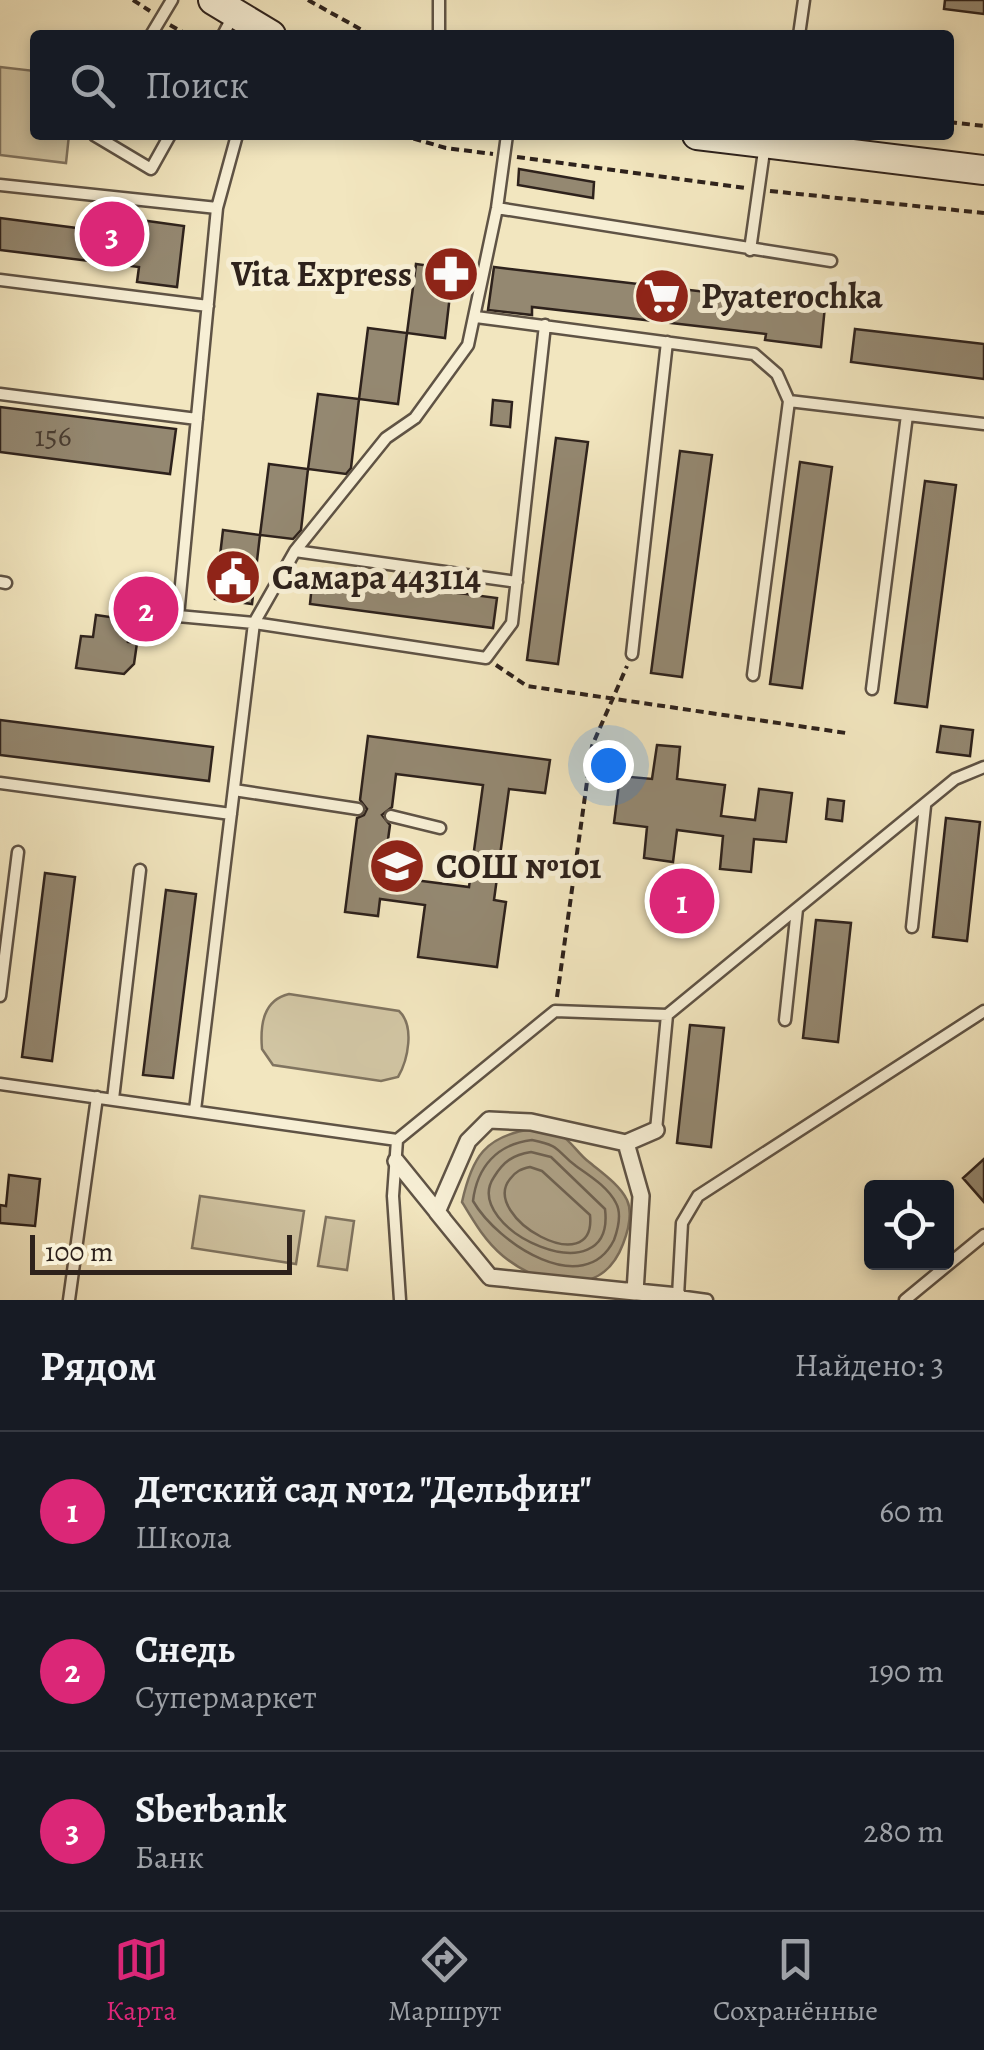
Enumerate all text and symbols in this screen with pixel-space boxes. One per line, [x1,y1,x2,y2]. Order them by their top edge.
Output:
search box [30,30,954,140]
icon: search [65,58,120,113]
text: Поиск [145,59,249,111]
pin: 3 [80,196,144,272]
pharmacy icon: Vita Express [421,244,481,304]
place label: Vita Express [230,250,412,298]
supermarket icon: Pyaterochka [632,266,692,326]
place label: Pyaterochka [701,272,883,320]
house number: 156 [34,416,72,456]
public building icon: Самара 443114 [203,547,263,607]
place label: Самара 443114 [272,553,481,601]
pin: 2 [114,572,178,646]
your location [583,740,634,791]
school or university icon: СОШ №101 [367,836,427,896]
place label: СОШ №101 [436,842,602,890]
pin: 1 [650,864,714,938]
map controls [864,1180,954,1270]
button: locate [864,1180,954,1270]
scale bar [30,1230,292,1274]
text: 100 m [45,1233,113,1271]
text: Рядом [40,1337,157,1394]
text: Найдено: 3 [795,1343,944,1387]
text: Детский сад №12 "Дельфин" [135,1463,592,1515]
text: 1 [67,1489,78,1533]
text: 60 m [879,1489,944,1533]
text: Школа [135,1515,232,1559]
text: Снедь [135,1623,235,1675]
text: 2 [65,1649,80,1693]
text: 190 m [868,1649,944,1693]
text: Супермаркет [135,1675,317,1719]
text: Sberbank [135,1783,286,1835]
text: 3 [66,1809,79,1853]
text: 280 m [863,1809,944,1853]
text: Банк [135,1835,204,1879]
tab: Карта [106,1932,176,2030]
tab: Маршрут [388,1932,501,2030]
tab: Сохранённые [713,1932,878,2030]

